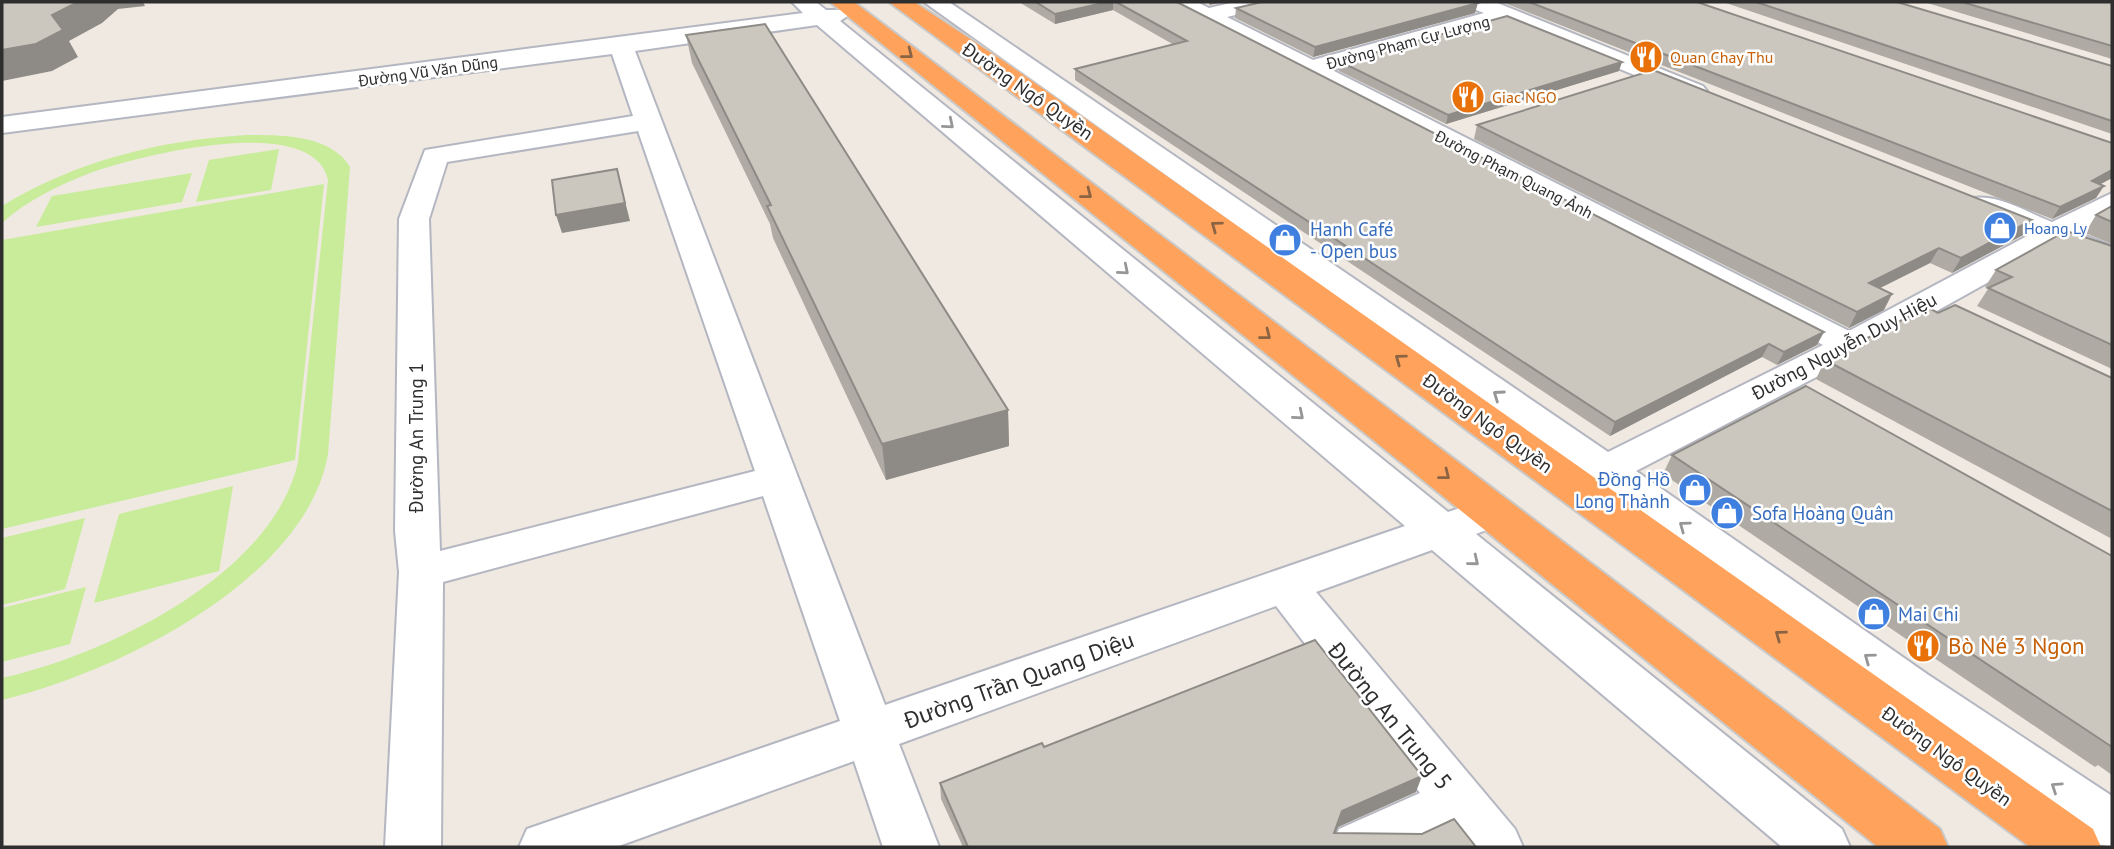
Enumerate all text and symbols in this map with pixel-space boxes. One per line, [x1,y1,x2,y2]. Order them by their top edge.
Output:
street label: Đường Phạm Cự Lượng [1323,11,1492,74]
street label: Đường Ngô Quyền [957,36,1098,145]
restaurant icon: Quan Chay Thu [1627,38,1665,76]
one-way arrow [900,45,913,58]
place label: Quan Chay Thu [1670,47,1773,67]
street label: Đường Vũ Văn Dũng [356,51,499,91]
restaurant icon: Giac NGO [1449,78,1487,116]
place label: Giac NGO [1492,87,1557,107]
one-way arrow [941,116,954,128]
street label: Đường Phạm Quang Ảnh [1431,125,1596,223]
one-way arrow [1079,186,1092,199]
shop icon: Hoang Ly [1981,209,2019,247]
place label: Hanh Café - Open bus [1310,217,1397,263]
place label: Hoang Ly [2024,218,2088,238]
shop icon: Hanh Café - Open bus [1266,221,1304,259]
one-way arrow [1211,222,1224,234]
one-way arrow [1116,261,1129,274]
street label: Đường Nguyễn Duy Hiệu [1747,287,1941,405]
one-way arrow [1258,326,1271,339]
one-way arrow [1395,355,1408,367]
street label: Đường An Trung 1 [404,363,428,514]
street label: Đường Ngô Quyền [1418,367,1558,478]
one-way arrow [1493,391,1506,403]
one-way arrow [1290,407,1303,419]
one-way arrow [1437,467,1450,479]
place label: Đồng Hồ Long Thành [1575,467,1670,513]
shop icon: Đồng Hồ Long Thành [1676,471,1714,509]
shop icon: Sofa Hoàng Quân [1708,494,1746,532]
place label: Sofa Hoàng Quân [1752,501,1894,525]
one-way arrow [1679,522,1692,534]
one-way arrow [1466,552,1478,565]
shop icon: Mai Chi [1855,595,1893,633]
place label: Mai Chi [1898,602,1959,626]
street label: Đường Trần Quang Diệu [899,624,1138,735]
restaurant icon: Bò Né 3 Ngon [1904,627,1942,665]
one-way arrow [1775,630,1788,643]
place label: Bò Né 3 Ngon [1948,631,2085,660]
street label: Đường An Trung 5 [1321,635,1459,795]
one-way arrow [1864,654,1876,667]
street label: Đường Ngô Quyền [1877,700,2017,811]
one-way arrow [2051,783,2064,796]

